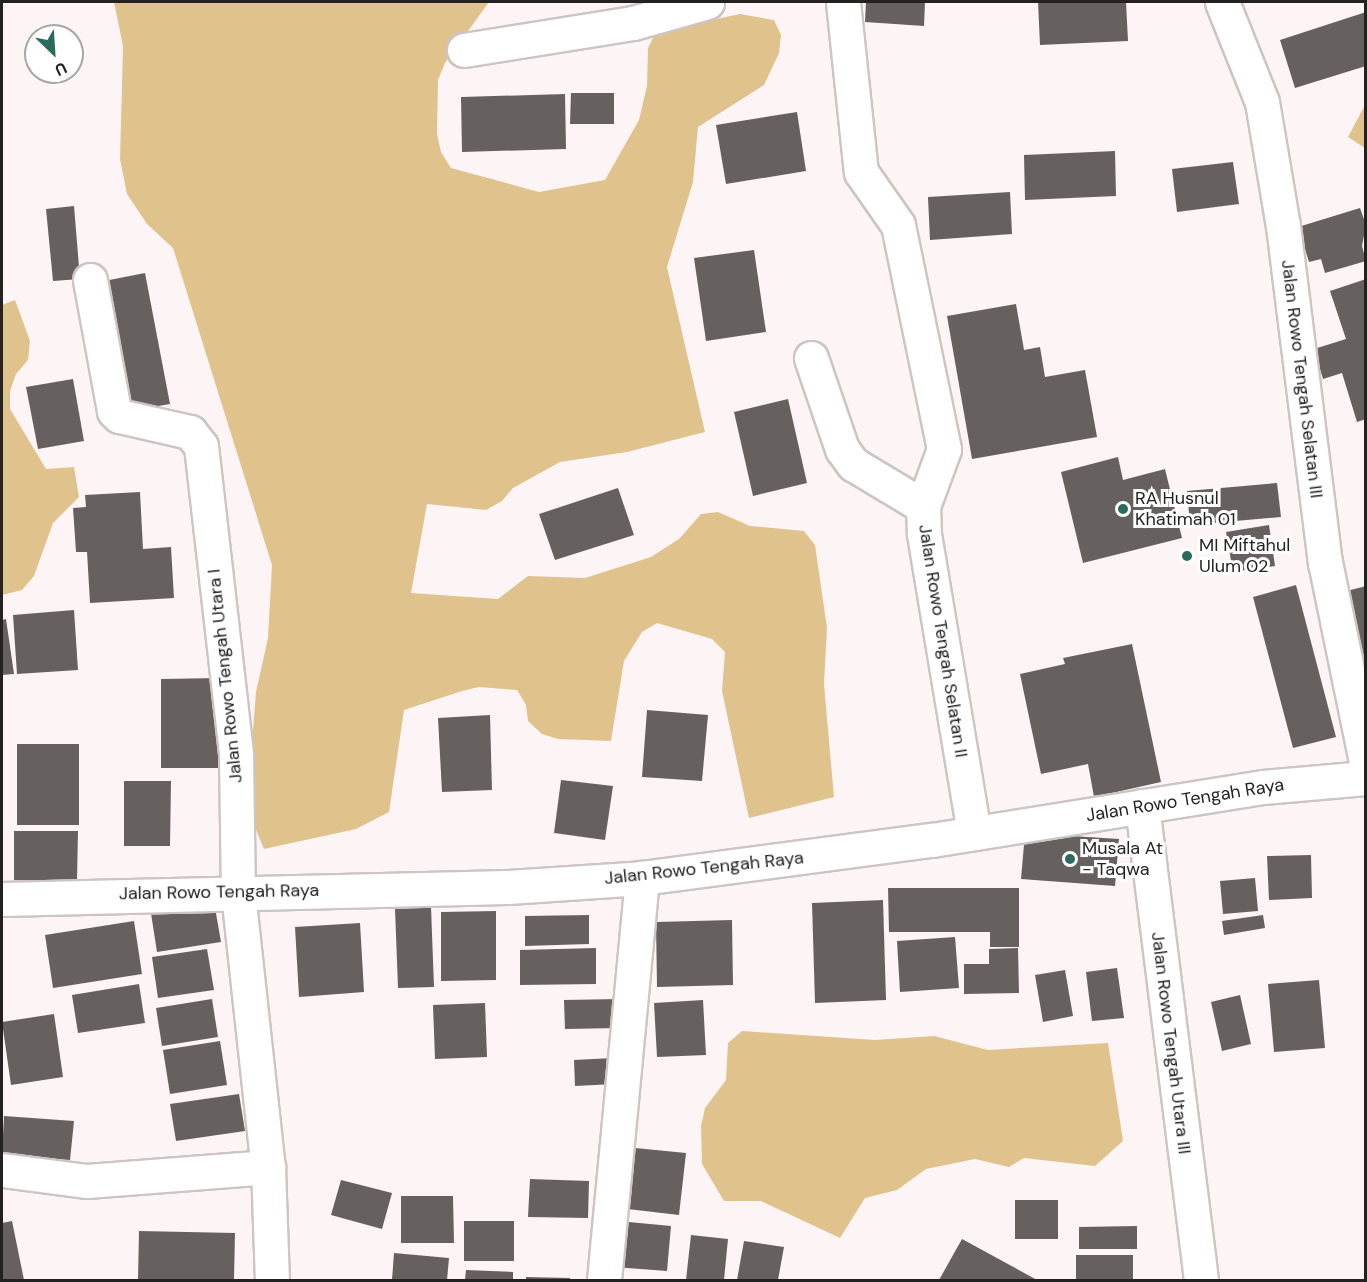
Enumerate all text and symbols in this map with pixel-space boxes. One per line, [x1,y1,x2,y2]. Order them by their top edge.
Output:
north arrow [24,24,84,84]
text: U [52,57,70,81]
street label: Jalan Rowo Tengah Selatan III [1277,259,1327,499]
place label: RA Husnul Khatimah 01 [1135,488,1236,530]
marker: RA Husnul Khatimah 01 [1116,502,1130,516]
street label: Jalan Rowo Tengah Selatan II [914,523,972,759]
place label: MI Miftahul Ulum 02 [1199,535,1290,578]
marker: MI Miftahul Ulum 02 [1180,549,1194,563]
street label: Jalan Rowo Tengah Utara I [203,568,247,784]
street label: Jalan Rowo Tengah Raya [1084,774,1286,826]
place label: Musala At - Taqwa [1082,838,1163,880]
street label: Jalan Rowo Tengah Raya [603,847,805,889]
marker: Musala At - Taqwa [1063,852,1077,866]
street label: Jalan Rowo Tengah Raya [119,879,319,905]
street label: Jalan Rowo Tengah Utara III [1147,931,1195,1155]

